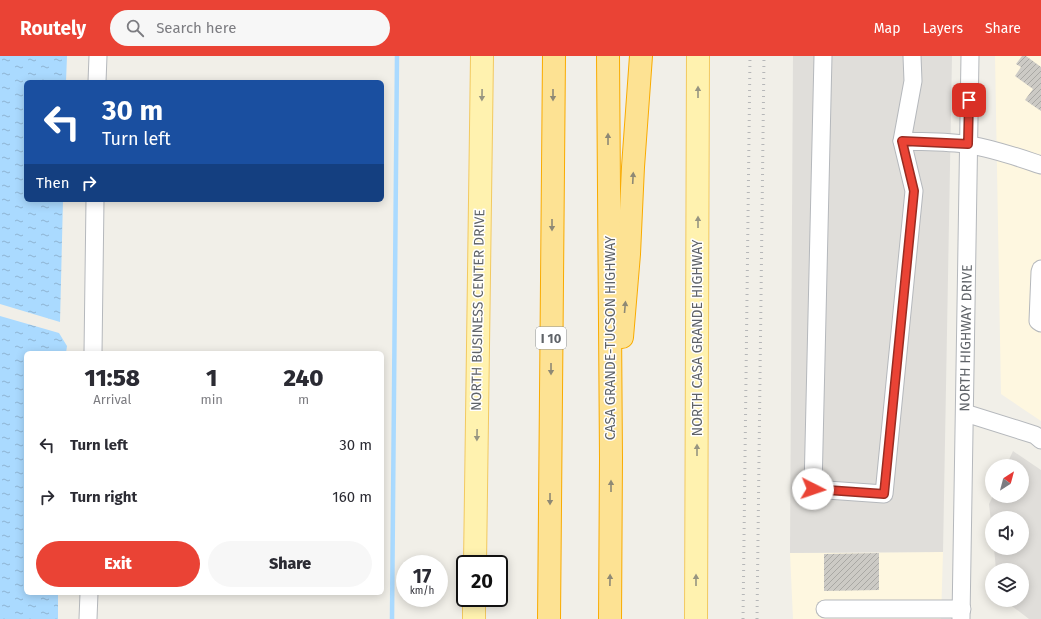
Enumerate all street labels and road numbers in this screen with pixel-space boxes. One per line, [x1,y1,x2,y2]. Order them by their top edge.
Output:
street label: NORTH BUSINESS CENTER DRIVE [468,209,488,411]
street label: CASA GRANDE-TUCSON HIGHWAY [602,235,619,440]
street label: NORTH CASA GRANDE HIGHWAY [689,239,706,436]
street label: NORTH HIGHWAY DRIVE [956,264,976,412]
road number: I 10 [536,327,566,349]

